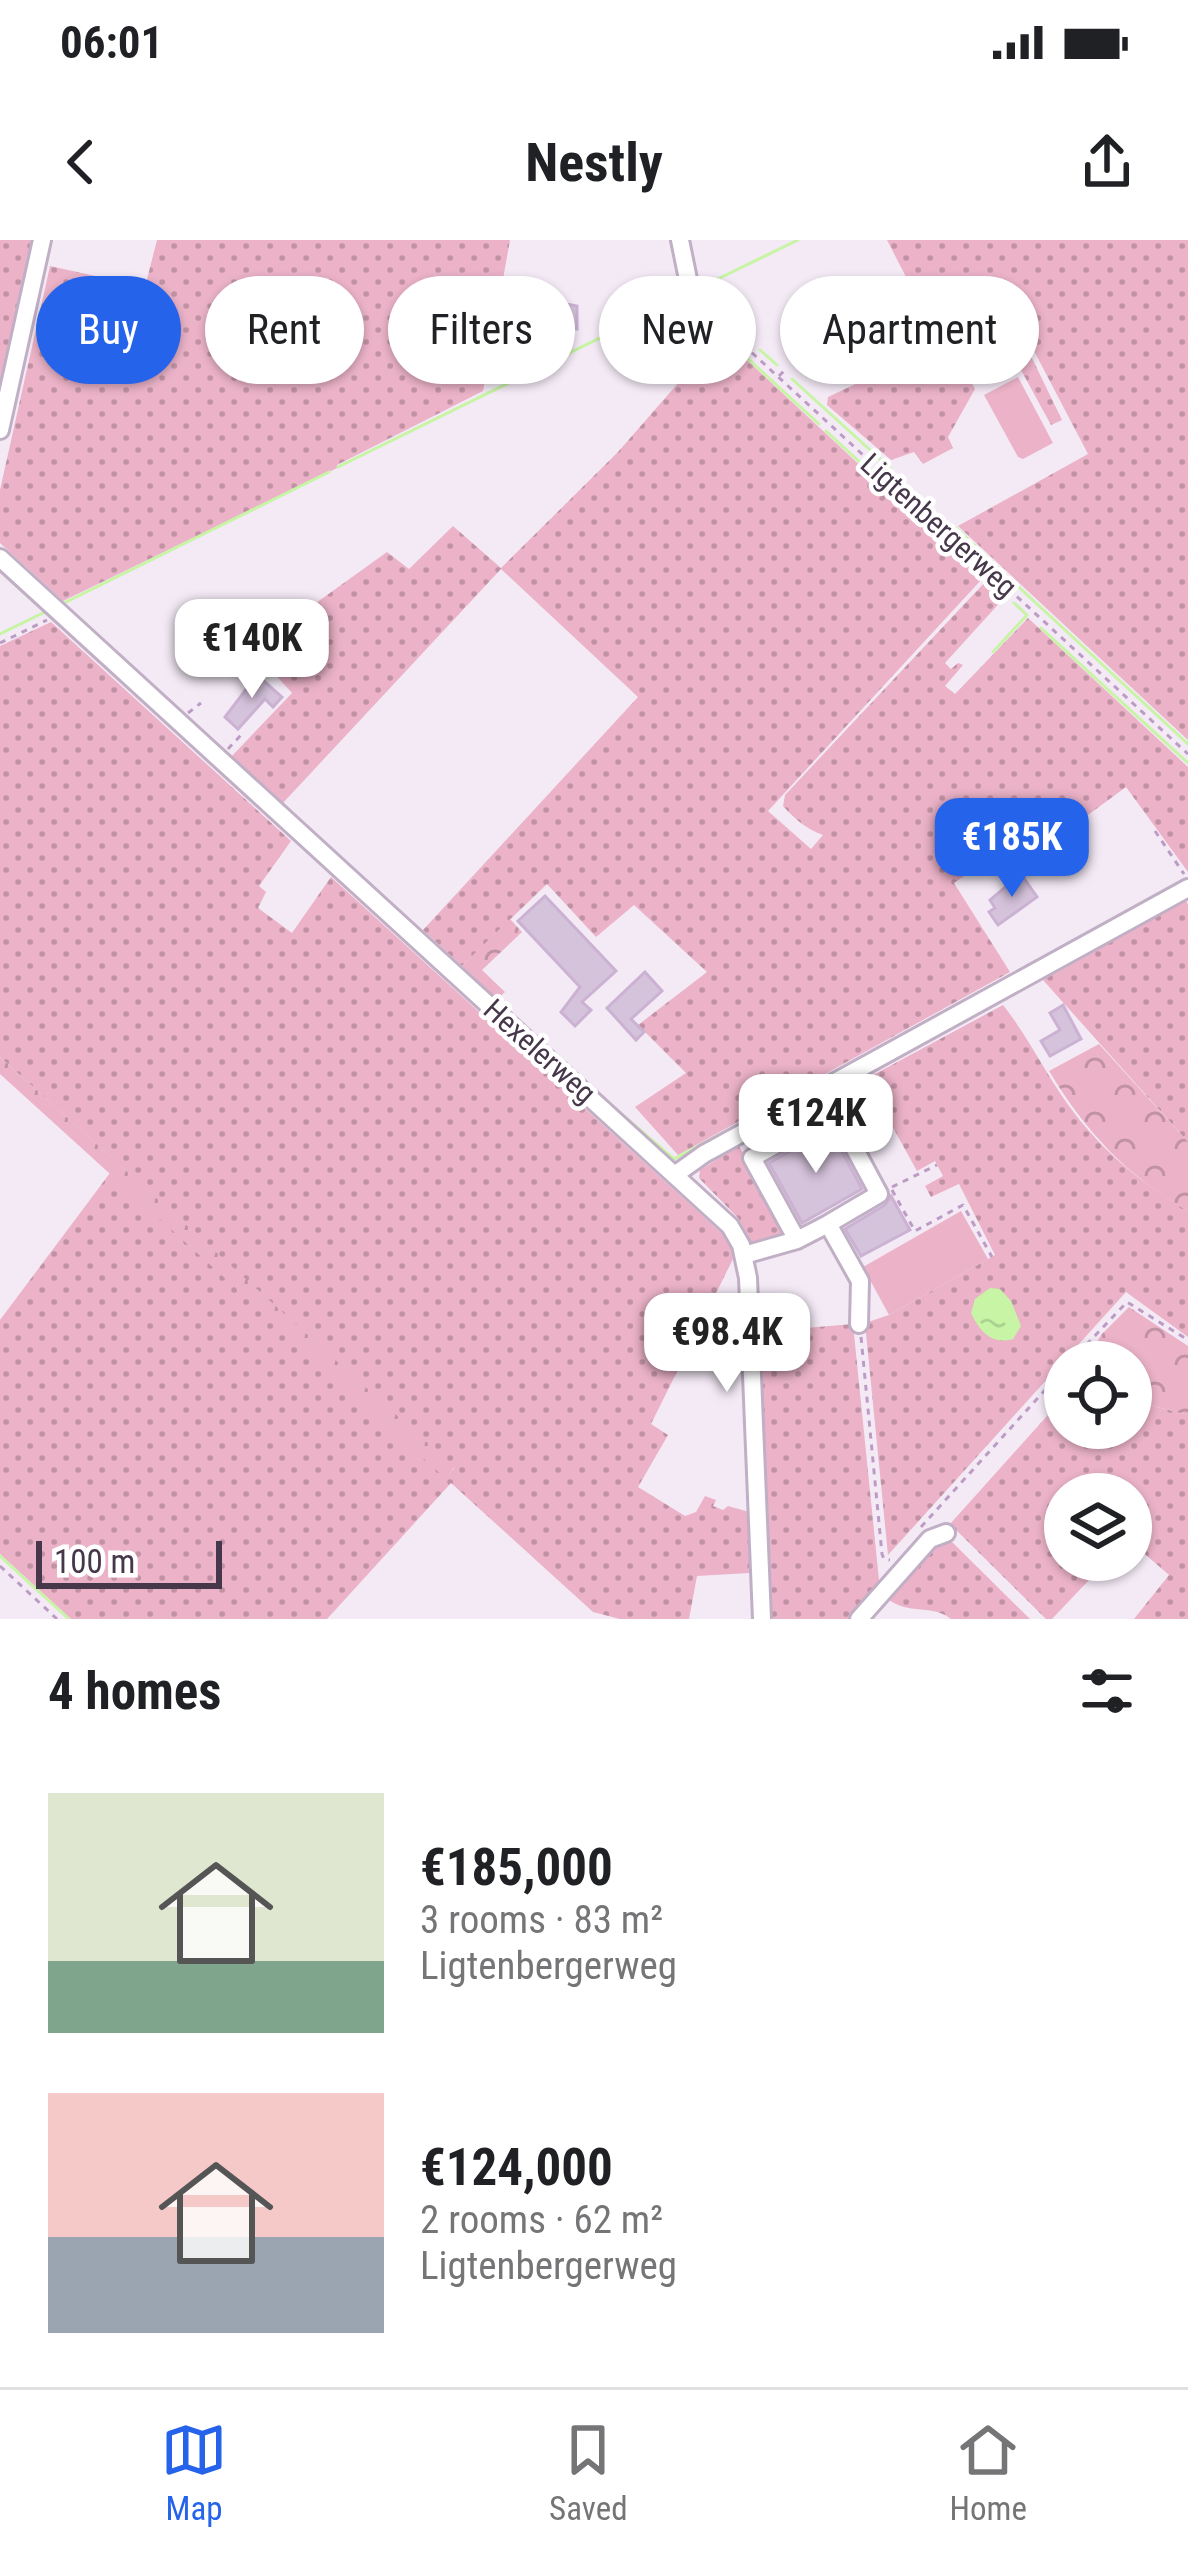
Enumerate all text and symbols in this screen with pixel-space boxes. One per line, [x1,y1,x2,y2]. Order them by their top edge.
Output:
text: 06:01 [60,16,163,69]
icon: back [48,129,114,195]
icon: share [1074,129,1140,195]
text: Nestly [525,131,663,194]
chip: Buy [36,276,181,384]
chip: Rent [205,276,364,384]
chip: Filters [388,276,575,384]
chip: New [599,276,756,384]
chip: Apartment [780,276,1039,384]
street label: Ligtenbergerweg [854,446,1024,604]
pin: €140K [168,599,336,701]
text: €140K [202,615,302,661]
pin: €185K [928,798,1096,900]
text: €185K [962,814,1062,860]
street label: Hexelerweg [477,992,603,1110]
pin: €124K [732,1074,900,1176]
text: €124K [766,1090,866,1136]
pin: €98.4K [629,1293,825,1395]
text: €98.4K [671,1309,783,1355]
map controls [1044,1341,1152,1581]
button: locate [1044,1341,1152,1449]
button: layers [1044,1473,1152,1581]
scale bar [36,1535,222,1588]
text: 100 m [54,1542,135,1581]
icon: filters [1074,1658,1140,1724]
text: 4 homes [48,1662,221,1721]
text: €185,000 [420,1838,613,1897]
icon: home [144,1841,288,1985]
text: 3 rooms · 83 m² [420,1897,663,1943]
text: Ligtenbergerweg [420,1943,677,1989]
text: €124,000 [420,2138,613,2197]
icon: home [144,2141,288,2285]
text: 2 rooms · 62 m² [420,2197,663,2243]
text: Ligtenbergerweg [420,2243,677,2289]
tab: Map [161,2417,227,2528]
tab: Saved [549,2417,628,2528]
tab: Home [950,2417,1027,2528]

